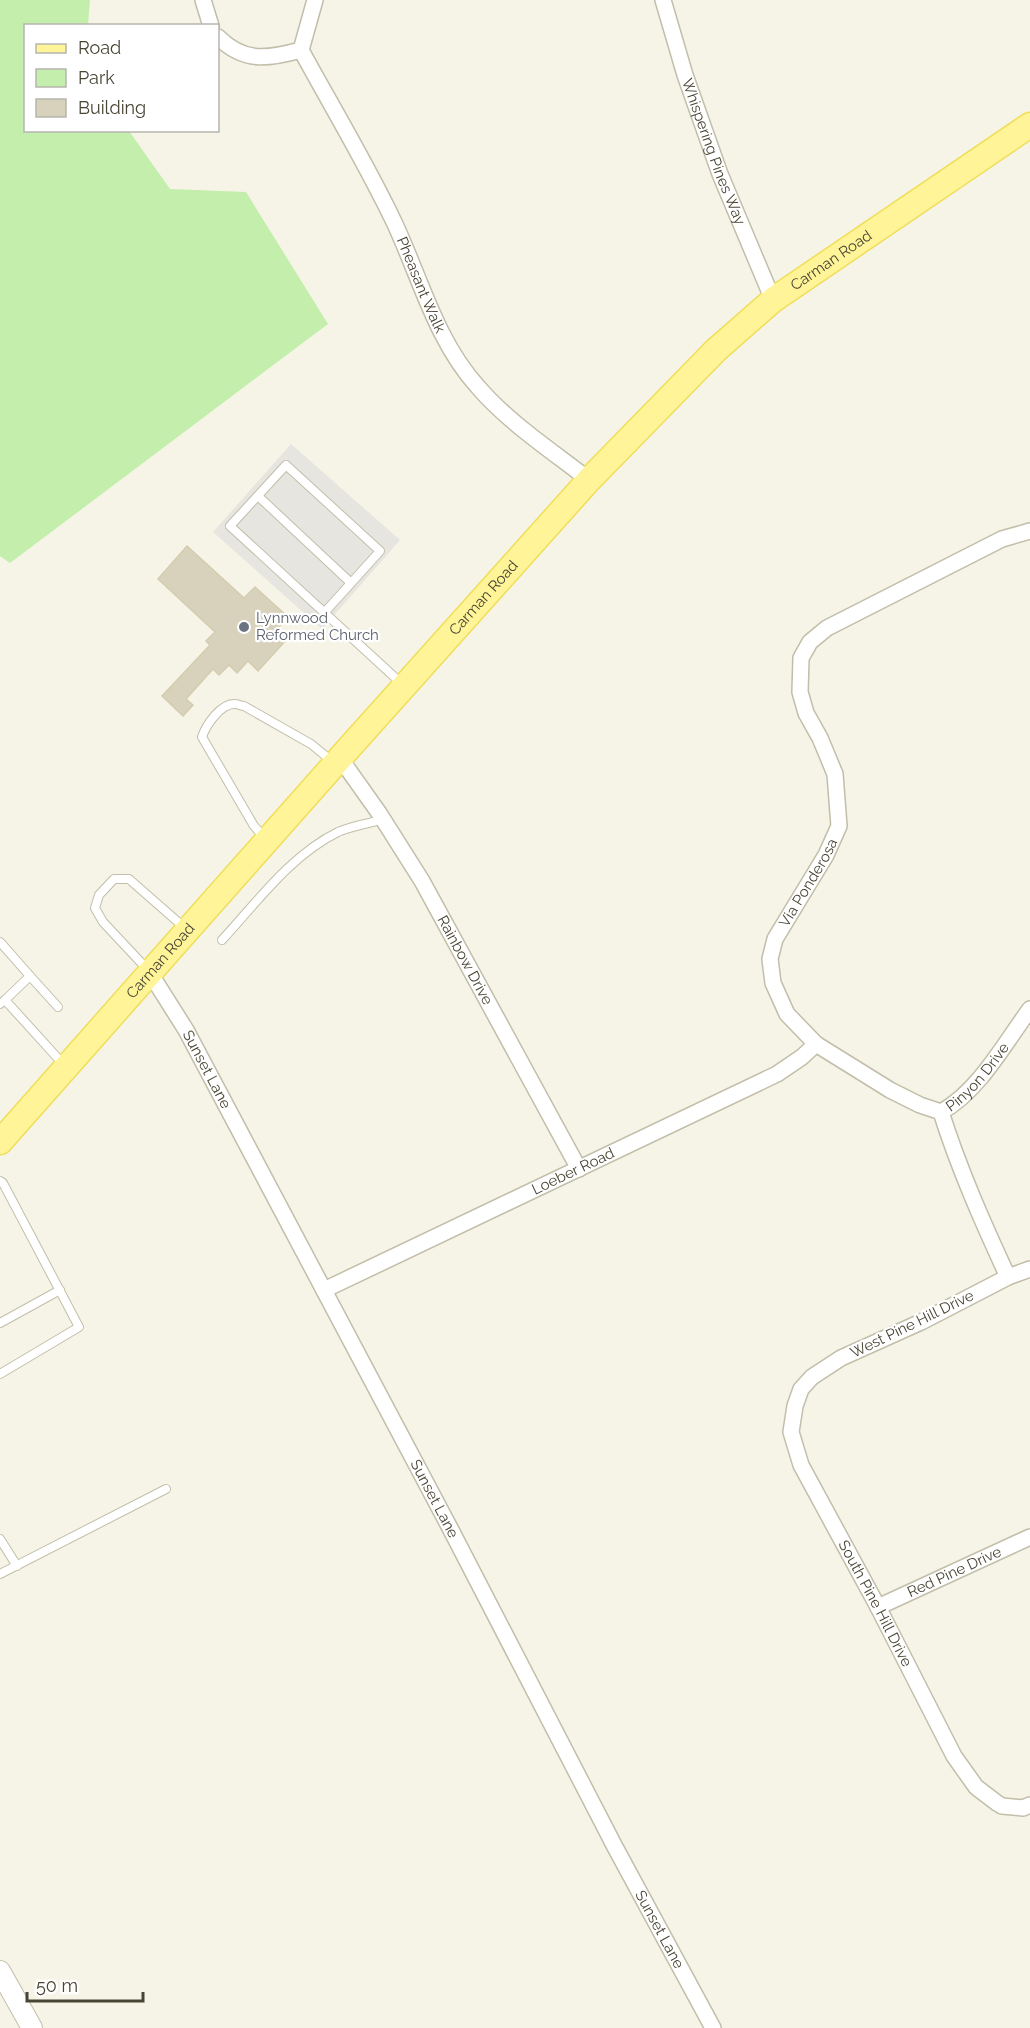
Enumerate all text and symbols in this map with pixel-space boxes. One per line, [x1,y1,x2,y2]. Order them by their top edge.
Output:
legend [24,24,219,132]
text: Road [78,37,121,58]
text: Park [78,67,115,88]
street label: Whispering Pines Way [678,76,749,228]
text: Building [78,97,146,118]
street label: Carman Road [787,226,875,294]
street label: Pheasant Walk [393,234,449,336]
street label: Carman Road [445,557,522,639]
place label: Lynnwood Reformed Church [256,609,379,644]
marker: Lynnwood Reformed Church [237,620,251,634]
street label: Via Ponderosa [775,836,841,930]
street label: Rainbow Drive [433,912,497,1008]
street label: Carman Road [122,920,198,1002]
street label: Sunset Lane [179,1027,235,1112]
street label: Pinyon Drive [942,1039,1013,1115]
street label: Loeber Road [529,1144,617,1199]
street label: West Pine Hill Drive [847,1286,977,1362]
street label: Sunset Lane [406,1457,463,1541]
street label: South Pine Hill Drive [835,1537,916,1670]
street label: Red Pine Drive [904,1542,1004,1601]
street label: Sunset Lane [631,1887,688,1972]
scale bar [27,1965,142,2003]
text: 50 m [36,1975,78,1996]

